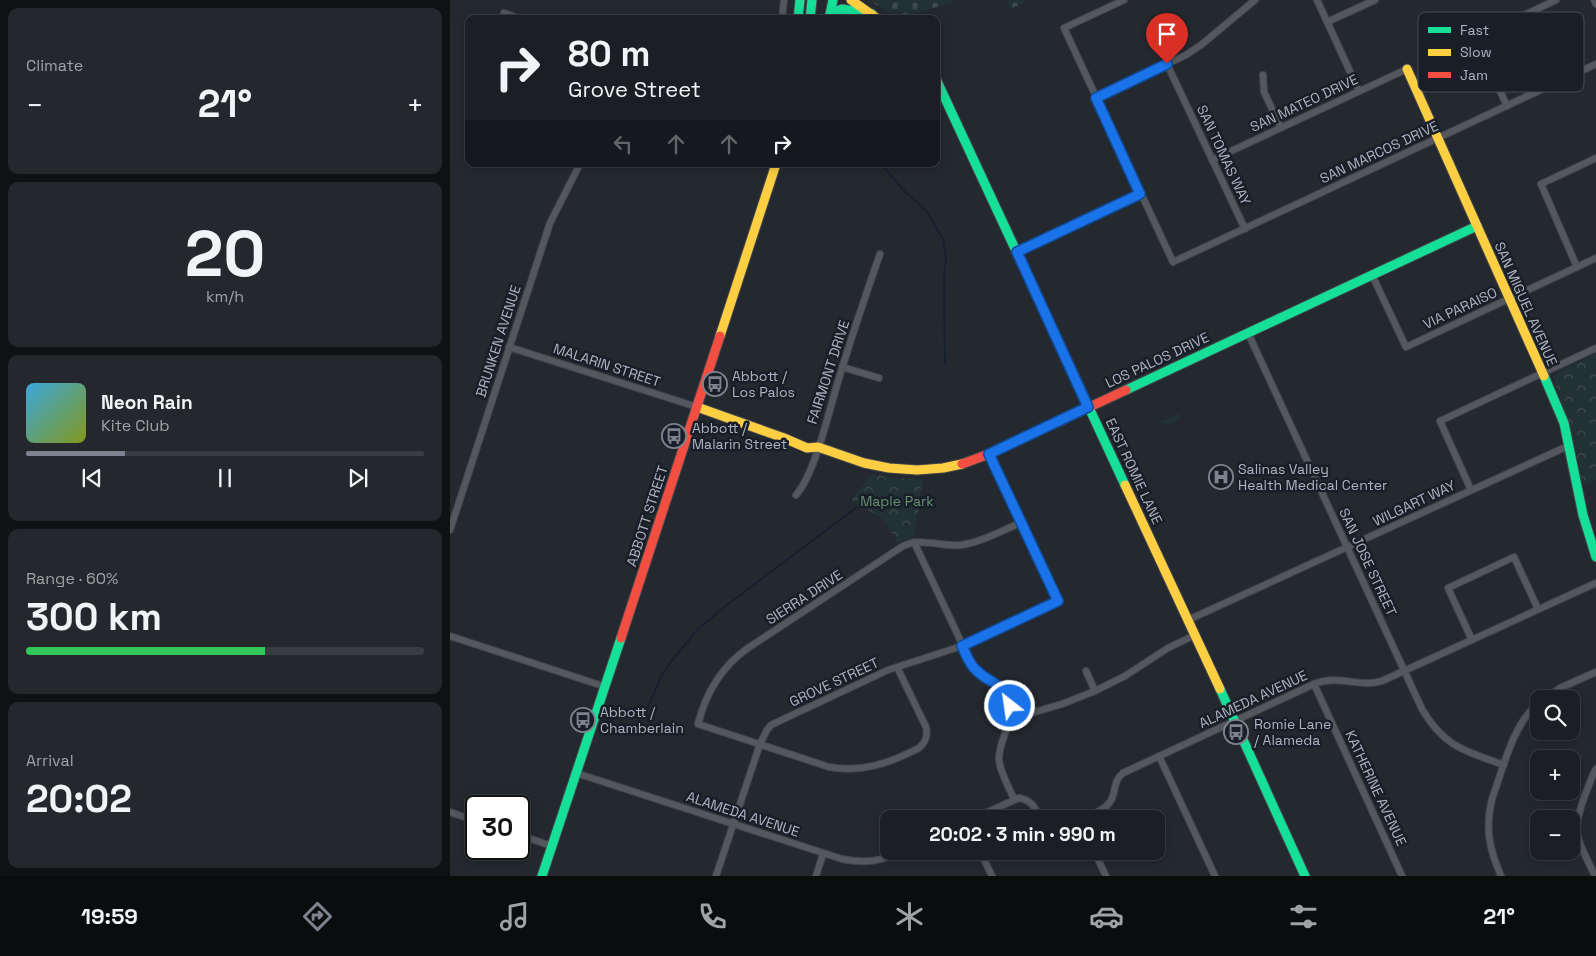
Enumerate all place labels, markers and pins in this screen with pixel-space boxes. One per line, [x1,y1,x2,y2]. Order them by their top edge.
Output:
pin [1146,13,1188,64]
place label: Abbott / Los Palos [732,367,795,401]
bus stop icon: Abbott / Los Palos [702,371,728,397]
place label: Abbott / Malarin Street [692,419,787,453]
bus stop icon: Abbott / Malarin Street [661,423,687,449]
place label: Salinas Valley Health Medical Center [1238,460,1387,494]
hospital icon: Salinas Valley Health Medical Center [1208,464,1234,490]
place label: Abbott / Chamberlain [600,703,684,737]
bus stop icon: Abbott / Chamberlain [570,707,596,733]
place label: Romie Lane / Alameda [1254,715,1331,749]
bus stop icon: Romie Lane / Alameda [1223,719,1249,745]

